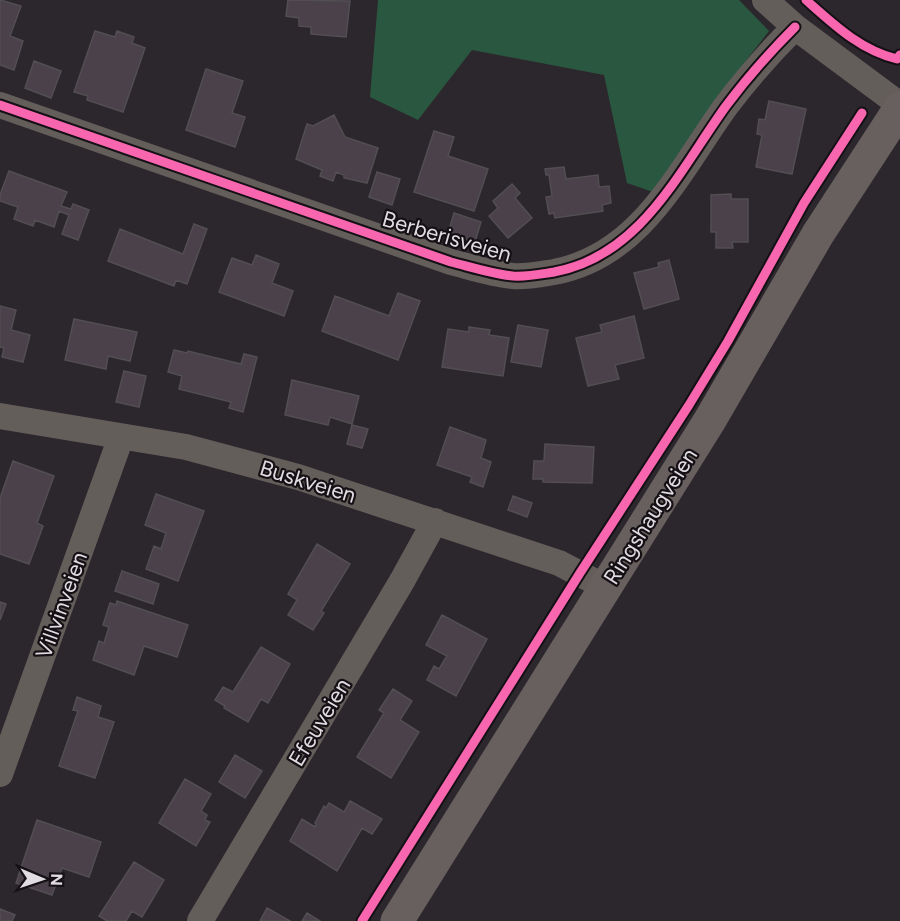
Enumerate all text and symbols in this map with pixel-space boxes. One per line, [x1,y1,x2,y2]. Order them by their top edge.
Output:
street label: Berberisveien [379,205,515,268]
street label: Ringshaugveien [598,443,703,589]
street label: Buskveien [256,454,359,509]
street label: Villvinveien [30,548,93,662]
street label: Efeuveien [283,673,356,771]
north arrow [12,849,72,909]
text: N [47,873,66,886]

